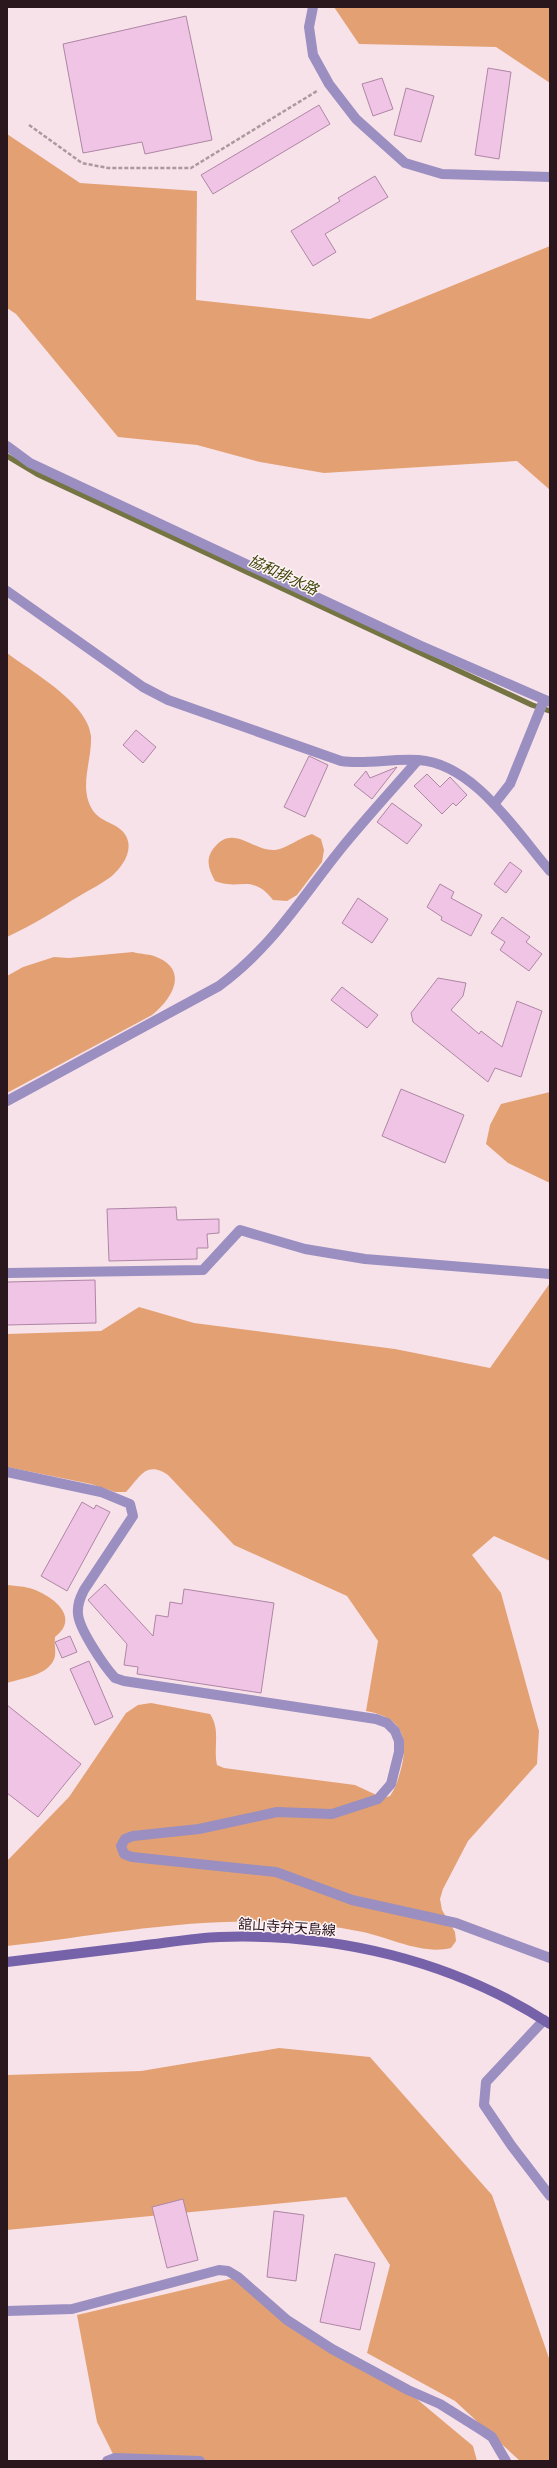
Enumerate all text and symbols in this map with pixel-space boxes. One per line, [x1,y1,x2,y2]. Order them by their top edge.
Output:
water label: 協和排水路 [245,551,323,600]
street label: 舘山寺弁天島線 [237,1915,337,1939]

